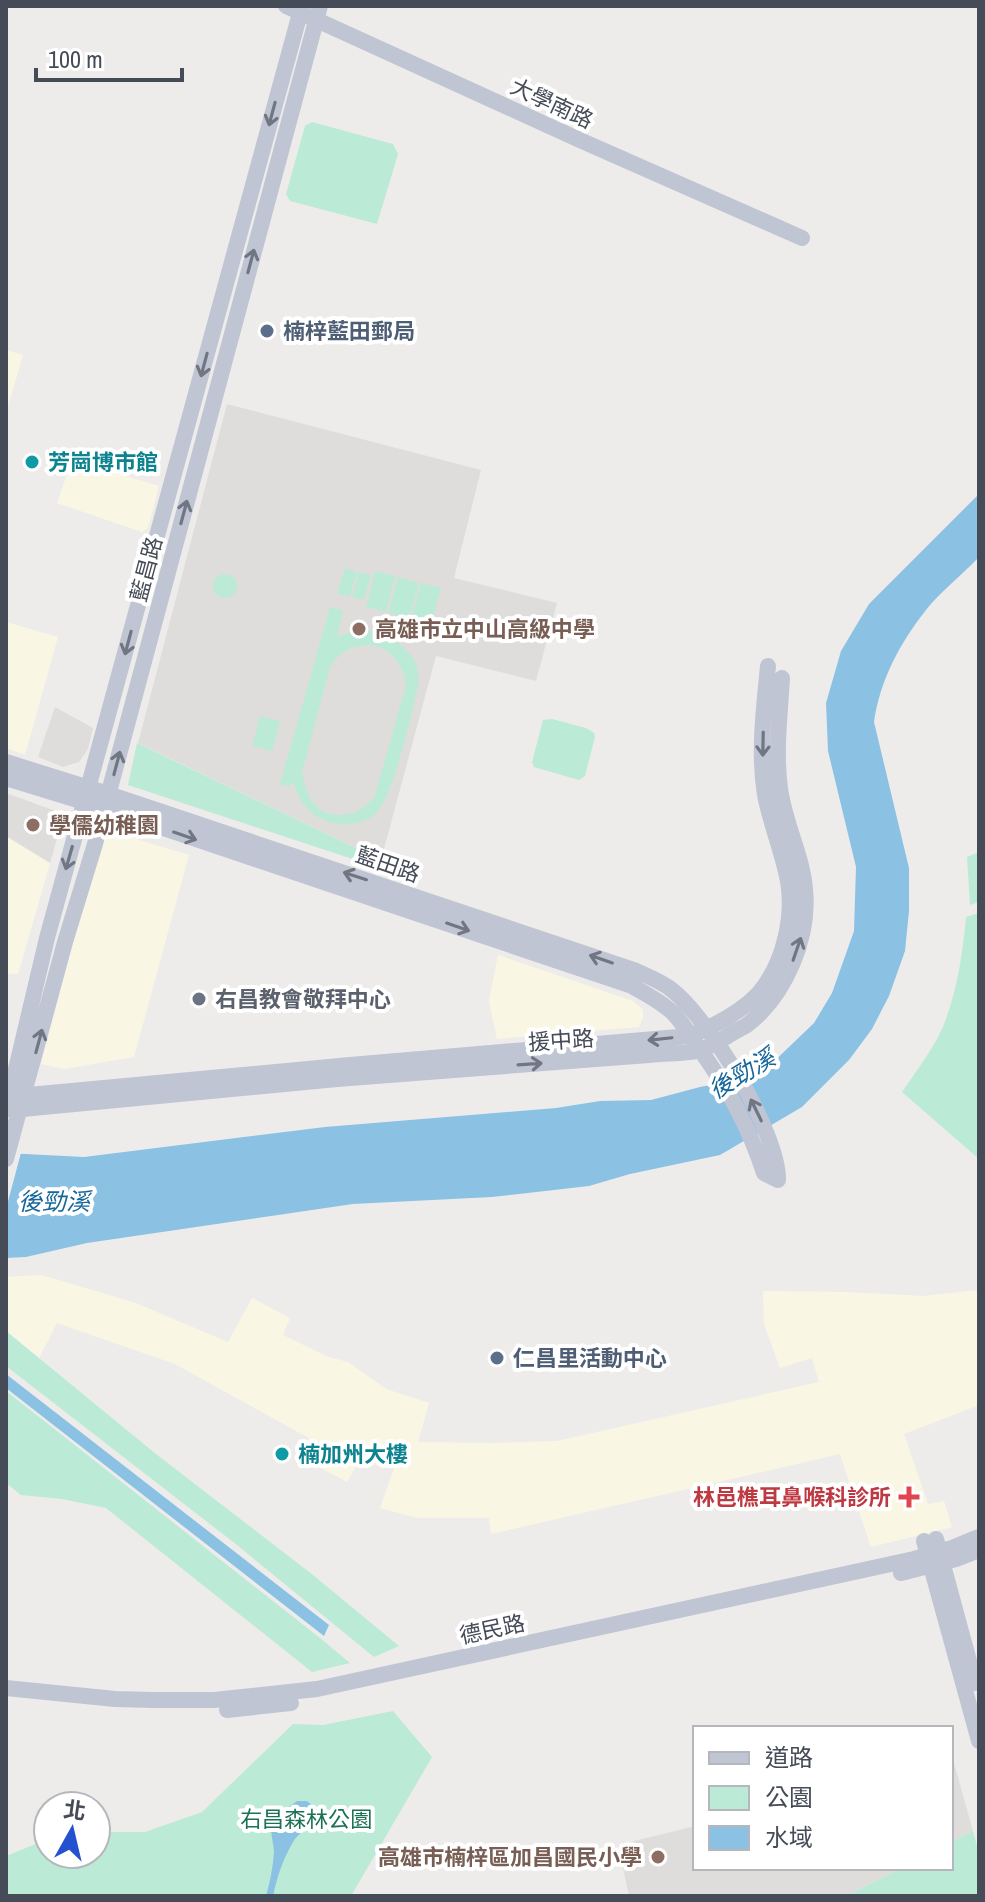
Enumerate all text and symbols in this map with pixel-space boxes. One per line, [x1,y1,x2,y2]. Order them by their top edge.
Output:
scale bar [36,32,182,82]
text: 100 m [48,43,103,75]
street label: 大學南路 [506,71,598,135]
one-way arrow [264,101,279,127]
one-way arrow [245,249,260,274]
place label: 楠梓藍田郵局 [283,316,415,346]
marker: 楠梓藍田郵局 [258,322,276,340]
one-way arrow [196,352,211,378]
place label: 芳崗博市館 [48,447,158,477]
marker: 芳崗博市館 [23,453,41,471]
one-way arrow [177,500,192,526]
street label: 藍昌路 [123,533,169,605]
place label: 高雄市立中山高級中學 [375,614,595,644]
marker: 高雄市立中山高級中學 [350,620,368,638]
one-way arrow [120,630,135,656]
one-way arrow [755,730,771,757]
one-way arrow [110,751,125,777]
place label: 學儒幼稚園 [49,810,159,840]
marker: 學儒幼稚園 [24,816,42,834]
one-way arrow [172,829,197,844]
street label: 藍田路 [352,839,424,889]
one-way arrow [61,844,76,870]
one-way arrow [343,868,368,883]
one-way arrow [445,921,470,936]
one-way arrow [790,937,805,962]
one-way arrow [589,950,614,965]
place label: 右昌教會敬拜中心 [215,984,391,1014]
marker: 右昌教會敬拜中心 [190,990,208,1008]
street label: 援中路 [527,1023,595,1057]
one-way arrow [33,1028,48,1054]
one-way arrow [647,1032,673,1047]
water label: 後勁溪 [702,1039,783,1105]
one-way arrow [516,1056,543,1071]
one-way arrow [748,1098,763,1122]
water label: 後勁溪 [18,1185,93,1217]
place label: 仁昌里活動中心 [513,1343,667,1373]
marker: 仁昌里活動中心 [488,1349,506,1367]
place label: 楠加州大樓 [298,1439,408,1469]
marker: 楠加州大樓 [273,1445,291,1463]
place label: 林邑樵耳鼻喉科診所 [693,1482,891,1512]
marker: 林邑樵耳鼻喉科診所 [898,1486,920,1508]
street label: 德民路 [457,1607,527,1651]
legend [693,1726,953,1870]
text: 道路 [765,1741,813,1773]
text: 公園 [765,1781,813,1813]
north arrow [32,1790,112,1870]
text: 北 [62,1794,88,1827]
park label: 右昌森林公園 [240,1804,372,1834]
text: 水域 [765,1821,813,1853]
place label: 高雄市楠梓區加昌國民小學 [378,1842,642,1872]
marker: 高雄市楠梓區加昌國民小學 [649,1848,667,1866]

